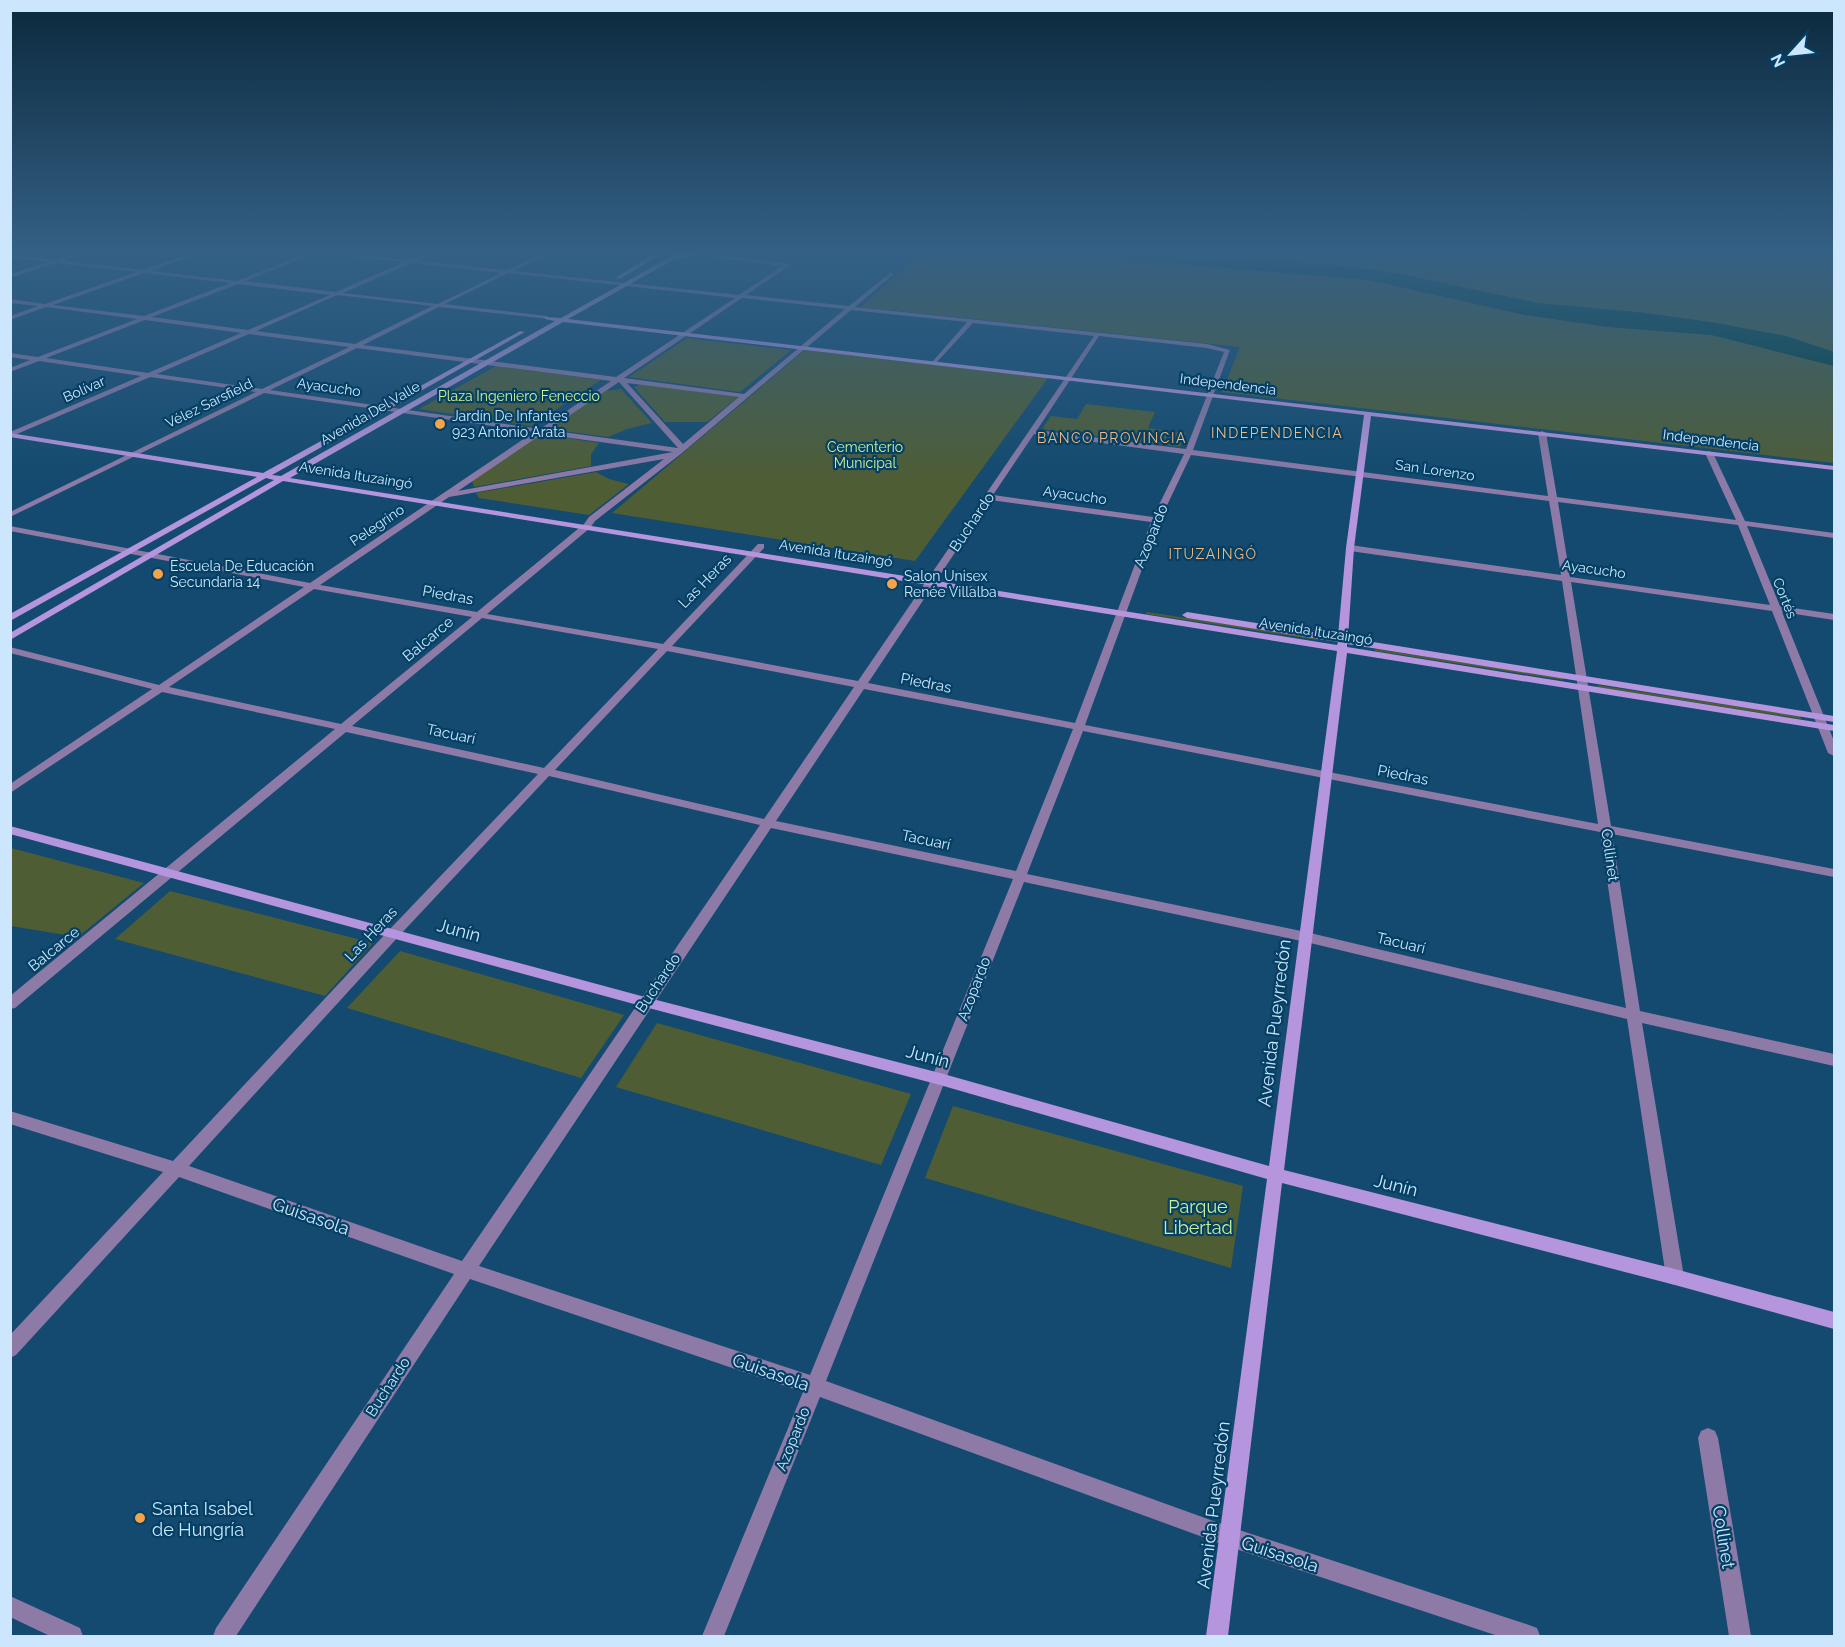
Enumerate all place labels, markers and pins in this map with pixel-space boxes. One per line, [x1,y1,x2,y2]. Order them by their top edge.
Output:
place label: Jardín De Infantes 923 Antonio Arata [452,408,568,440]
marker: Jardín De Infantes 923 Antonio Arata [433,417,447,431]
place label: Escuela De Educación Secundaria 14 [170,558,314,590]
marker: Escuela De Educación Secundaria 14 [151,567,165,581]
place label: Salon Unisex Renée Villalba [904,568,997,600]
marker: Salon Unisex Renée Villalba [885,577,899,591]
place label: Santa Isabel de Hungría [152,1498,253,1540]
marker: Santa Isabel de Hungría [133,1511,147,1525]

